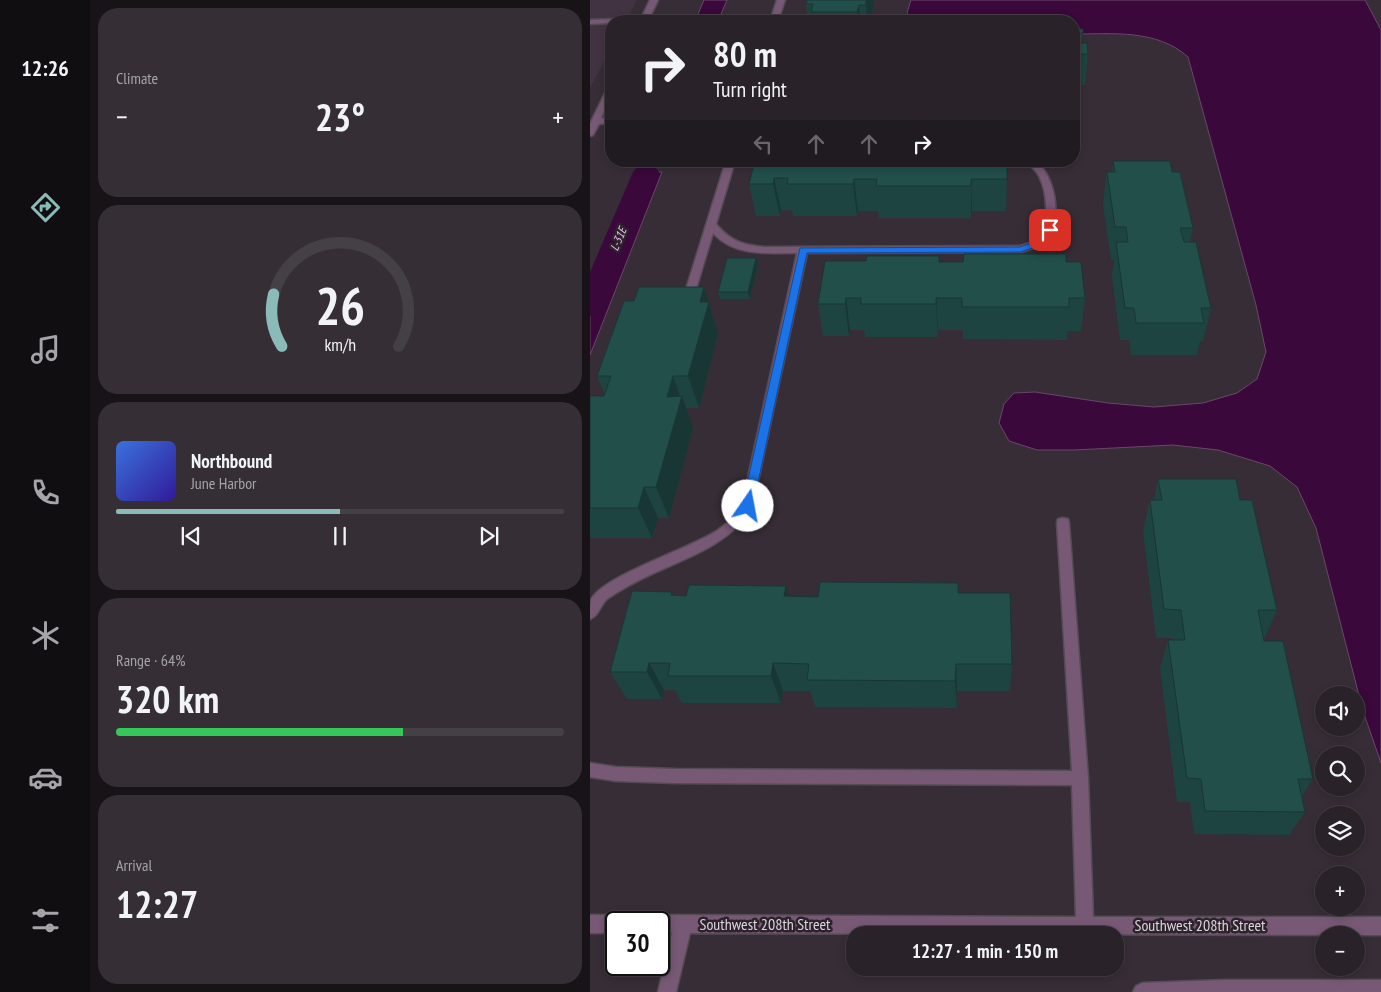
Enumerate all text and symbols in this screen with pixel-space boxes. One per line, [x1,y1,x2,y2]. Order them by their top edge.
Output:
text: 80 m [713,31,777,77]
icon: right [630,35,695,100]
text: 12:26 [21,54,69,82]
text: Climate [116,68,158,88]
text: Turn right [713,75,787,103]
text: 23° [315,92,365,141]
text: − [116,98,128,135]
text: + [552,98,564,135]
icon: left [749,130,777,158]
icon: ahead [802,130,830,158]
icon: ahead [855,130,883,158]
icon: right [908,130,936,158]
icon: directions [28,190,63,225]
pin [1029,209,1071,251]
icon: arrive [1036,216,1064,244]
water label: L-31E [606,223,630,253]
text: 26 [315,272,365,339]
icon: music [28,332,63,367]
text: km/h [324,333,356,356]
text: Northbound [191,449,272,473]
text: June Harbor [191,473,256,493]
icon: phone [28,475,63,510]
position arrow [721,479,773,531]
icon: previous [177,522,205,550]
icon: pause [326,522,354,550]
icon: next [475,522,503,550]
icon: climate [28,618,63,653]
text: Range · 64% [116,650,185,670]
text: 320 km [116,674,219,723]
map controls [1315,686,1365,976]
button: sound [1315,686,1365,736]
button: search [1315,746,1365,796]
icon: car [28,760,63,795]
button: layers [1315,806,1365,856]
text: Arrival [116,855,152,875]
button: + [1315,866,1365,916]
text: 12:27 [116,879,198,928]
icon: filters [28,903,63,938]
speed limit sign: 30 [605,911,670,976]
street label: Southwest 208th Street [700,914,831,934]
street label: Southwest 208th Street [1135,915,1266,935]
button: − [1315,926,1365,976]
text: 12:27 · 1 min · 150 m [912,939,1058,963]

